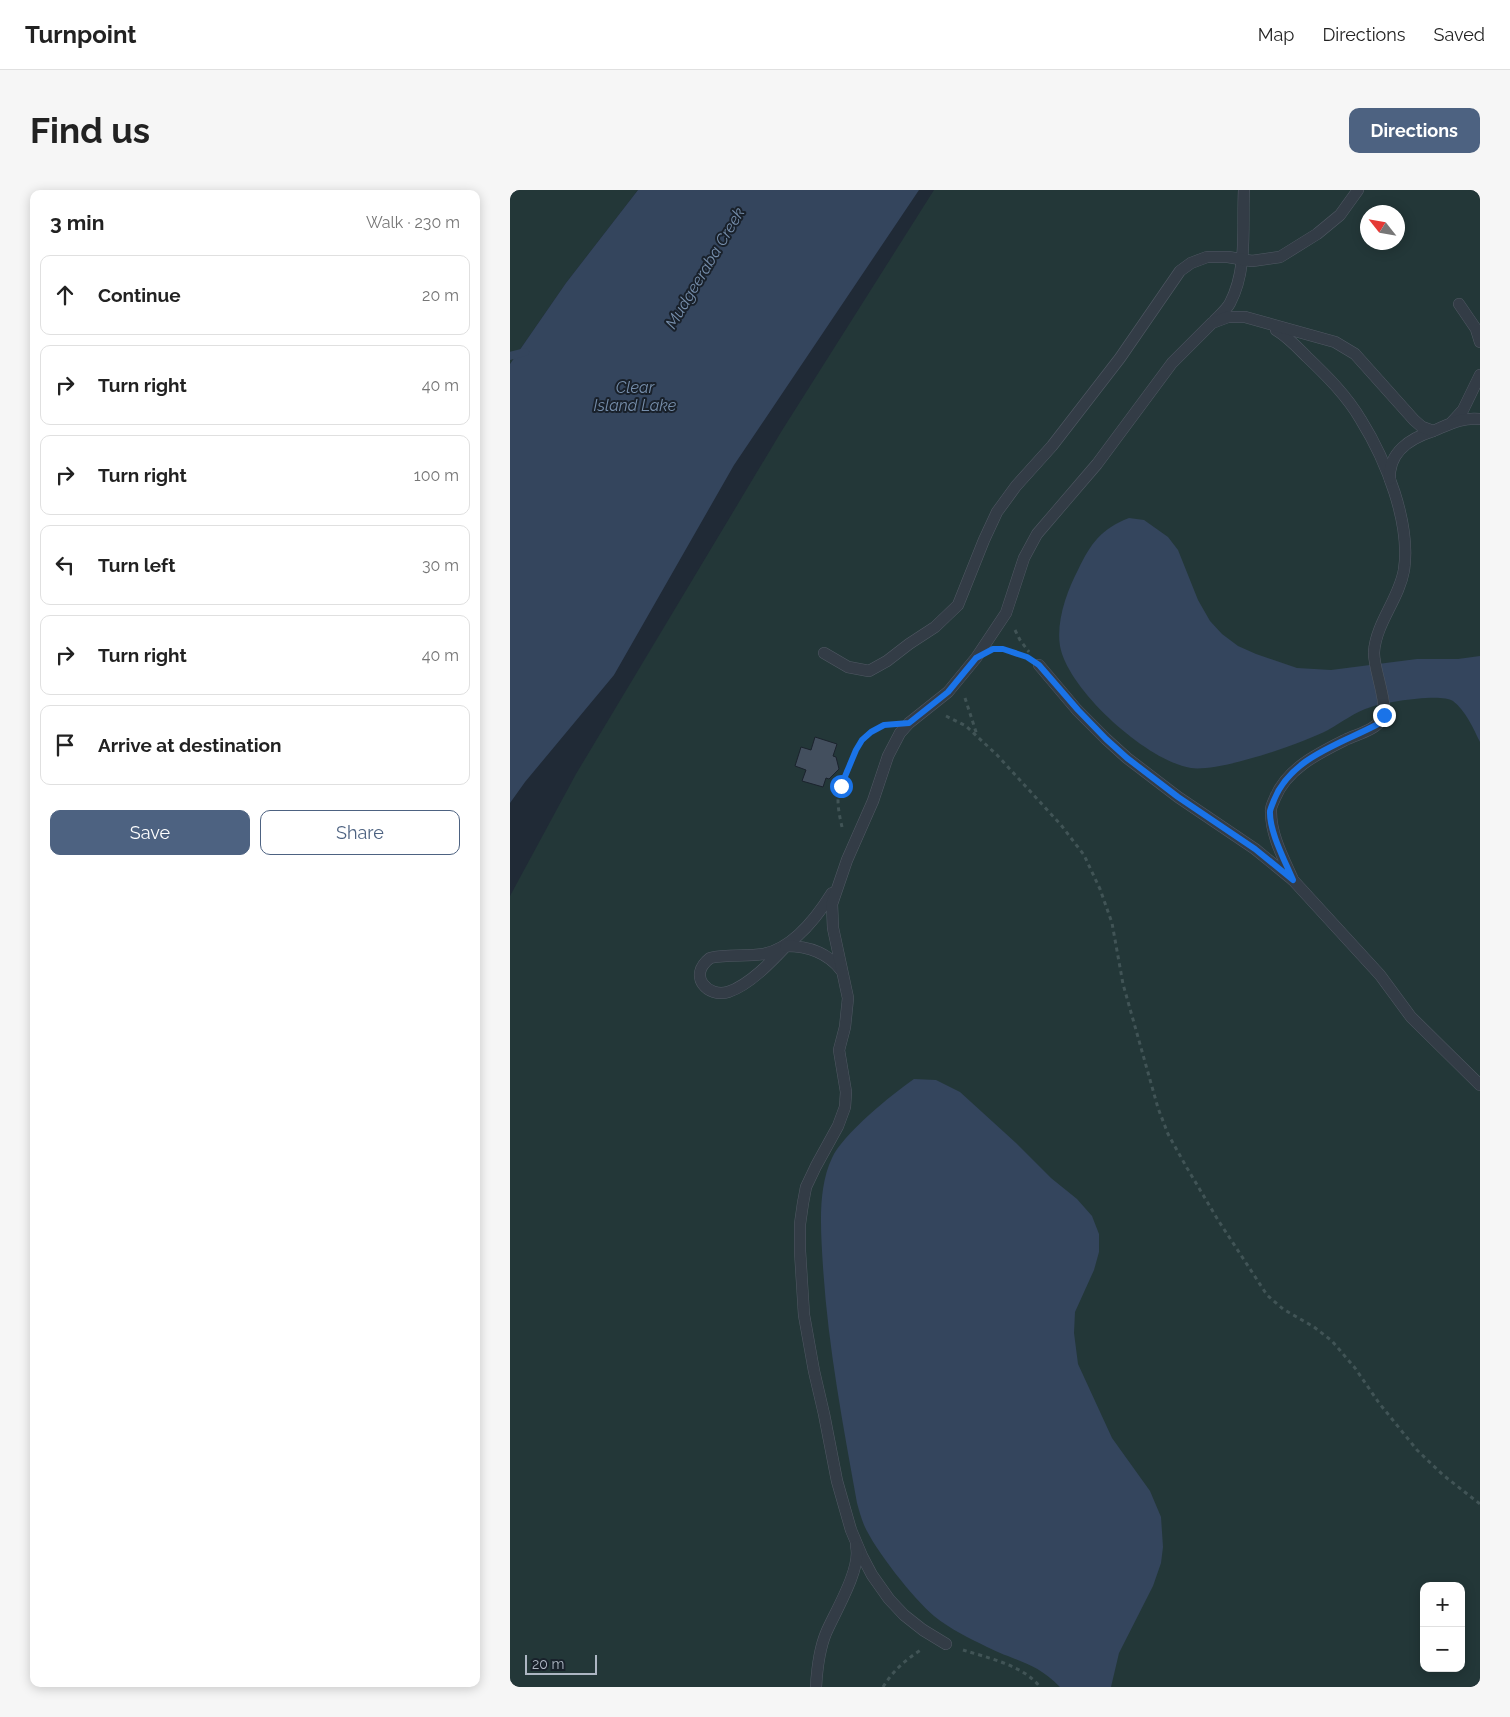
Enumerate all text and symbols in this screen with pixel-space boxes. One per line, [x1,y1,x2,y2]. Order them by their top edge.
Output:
text: Turnpoint [25,20,137,49]
text: Map [1258,24,1294,45]
text: Directions [1322,24,1406,45]
text: Saved [1434,24,1485,45]
button: Directions [1349,108,1480,153]
text: Find us [30,110,150,151]
water label: Mudgeeraba Creek [661,204,749,332]
north arrow [1360,205,1405,250]
text: 3 min [50,210,104,235]
text: Walk · 230 m [366,213,460,232]
icon: ahead [51,281,79,309]
text: Continue [98,284,181,306]
text: 20 m [422,286,459,305]
icon: right [51,371,79,399]
text: Turn right [98,374,187,396]
text: 40 m [422,376,459,395]
water label: Clear Island Lake [594,378,677,415]
icon: right [51,461,79,489]
text: Turn right [98,464,187,486]
text: 100 m [414,466,459,485]
icon: left [51,551,79,579]
text: Turn left [98,554,175,576]
text: 30 m [422,556,459,575]
icon: right [51,641,79,669]
text: Turn right [98,644,187,666]
text: 40 m [422,646,459,665]
route end [1373,704,1396,727]
icon: arrive [51,731,79,759]
text: Arrive at destination [98,734,282,756]
route start [830,775,853,798]
button: Save [50,810,250,855]
button: Share [260,810,460,855]
map controls [1420,1582,1465,1672]
button: + [1420,1582,1465,1627]
button: − [1420,1627,1465,1672]
scale bar [525,1652,598,1675]
text: 20 m [532,1656,564,1672]

